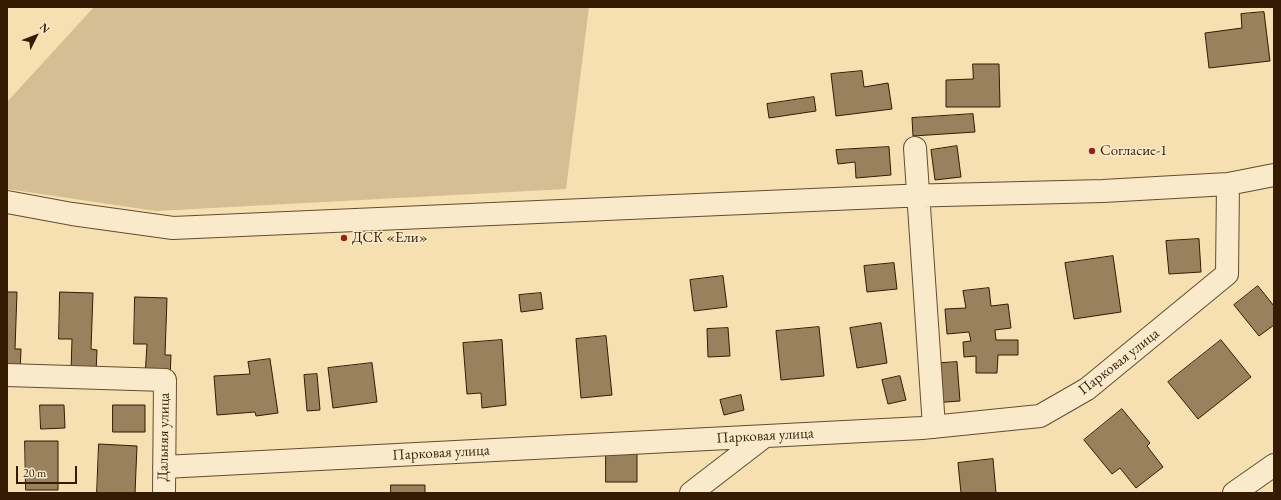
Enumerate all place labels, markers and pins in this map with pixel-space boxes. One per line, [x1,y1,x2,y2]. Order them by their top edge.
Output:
place label: Согласие-1 [1100,142,1167,160]
marker: Согласие-1 [1087,146,1097,156]
place label: ДСК «Ели» [352,229,428,247]
marker: ДСК «Ели» [339,233,349,243]

